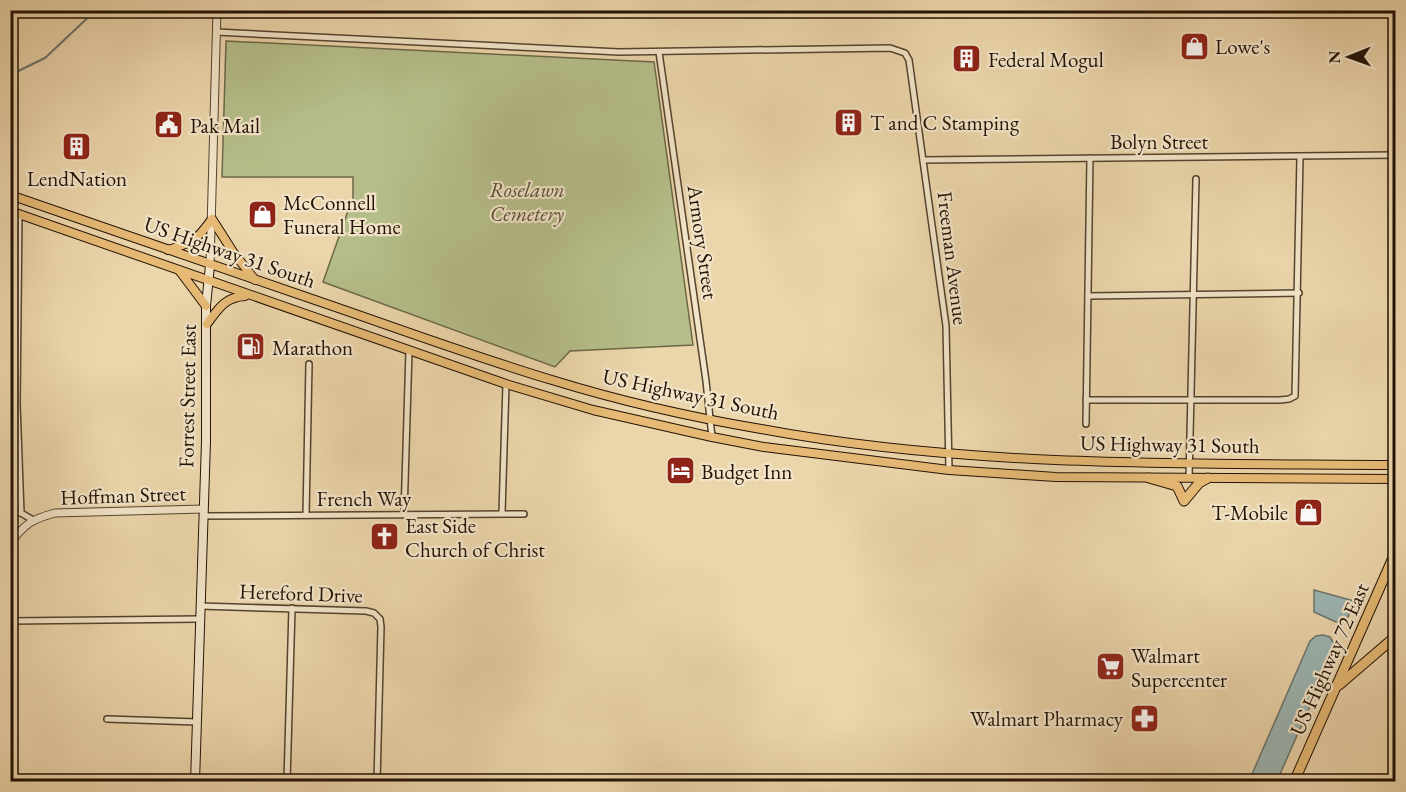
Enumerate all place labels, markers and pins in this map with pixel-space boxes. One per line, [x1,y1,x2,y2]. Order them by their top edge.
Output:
shop icon: Lowe's [1178,30,1210,62]
place label: Lowe's [1215,33,1271,60]
building icon: Federal Mogul [951,43,983,75]
place label: Federal Mogul [988,46,1104,73]
building icon: T and C Stamping [833,106,865,138]
public building icon: Pak Mail [153,109,185,141]
place label: T and C Stamping [870,109,1020,136]
place label: Pak Mail [190,112,260,139]
building icon: LendNation [61,131,93,163]
place label: LendNation [27,165,127,192]
place label: McConnell Funeral Home [283,189,401,240]
shop icon: McConnell Funeral Home [246,198,278,230]
fuel station icon: Marathon [235,331,267,363]
place label: Marathon [272,334,353,361]
hotel icon: Budget Inn [664,455,696,487]
place label: Budget Inn [701,458,792,485]
shop icon: T-Mobile [1293,496,1325,528]
place label: T-Mobile [1211,499,1288,526]
place label: East Side Church of Christ [405,512,545,563]
church icon: East Side Church of Christ [368,521,400,553]
place label: Walmart Supercenter [1131,642,1227,693]
supermarket icon: Walmart Supercenter [1094,651,1126,683]
pharmacy icon: Walmart Pharmacy [1128,702,1160,734]
place label: Walmart Pharmacy [970,705,1124,732]

